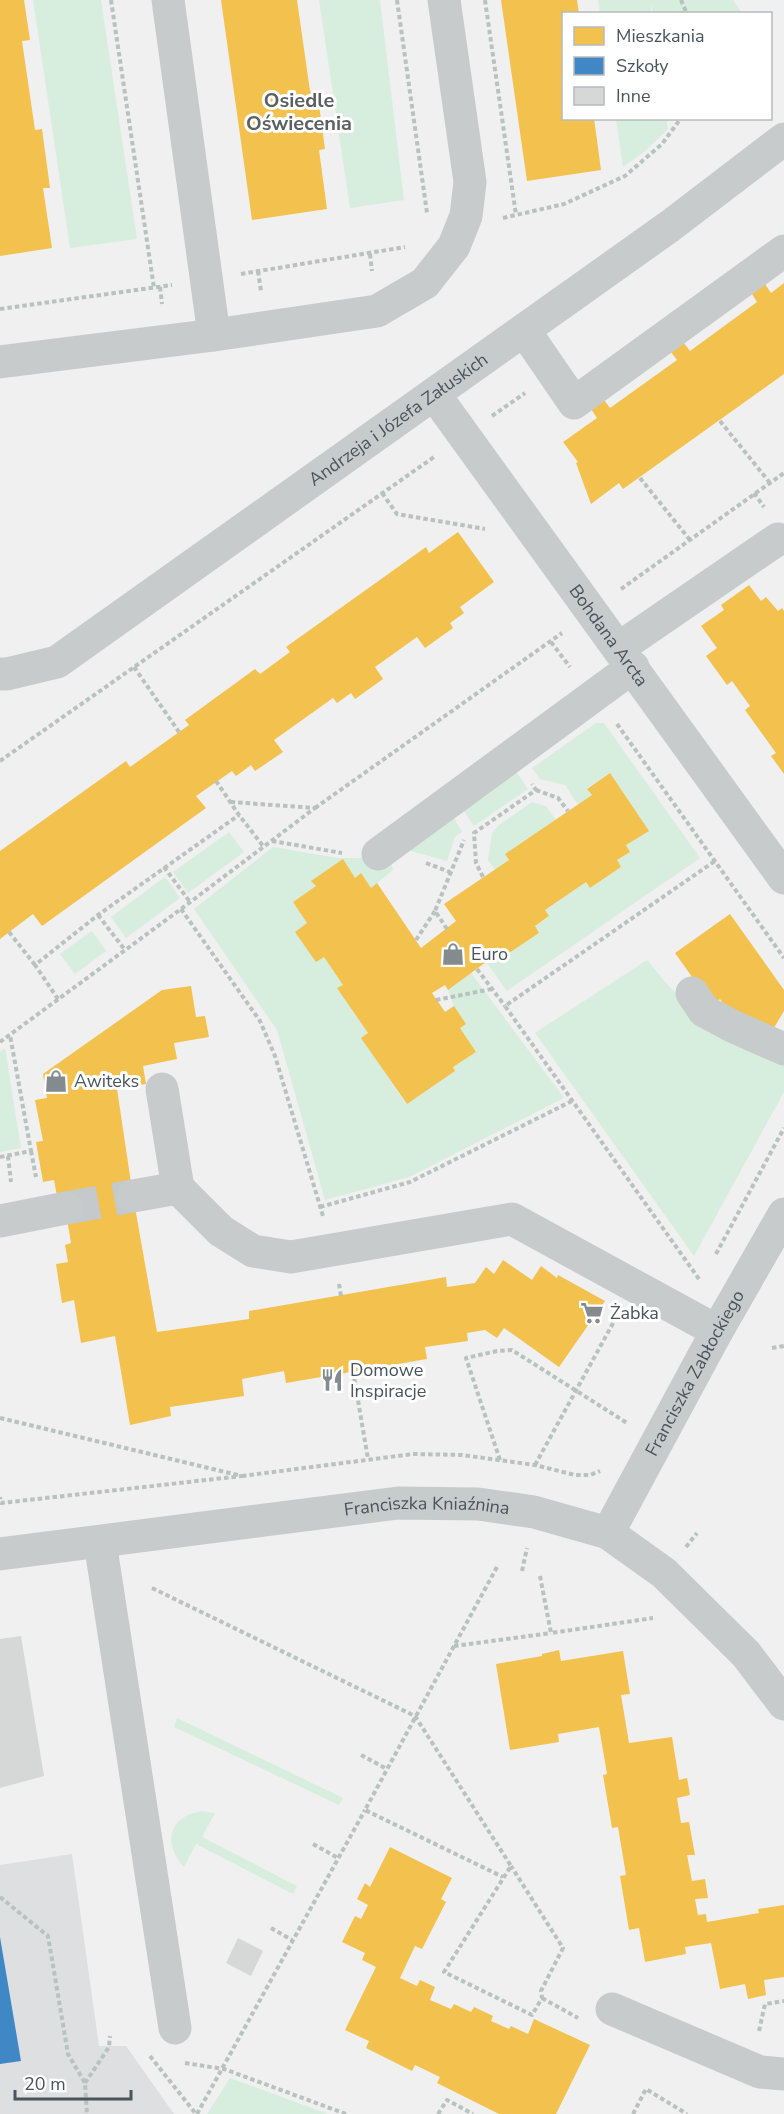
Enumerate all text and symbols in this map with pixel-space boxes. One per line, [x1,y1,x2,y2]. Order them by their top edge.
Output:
legend [562,12,772,120]
text: Mieszkania [616,24,704,48]
text: Szkoły [616,54,669,78]
text: Inne [616,84,651,108]
district label: Osiedle Oświecenia [246,87,352,137]
street label: Andrzeja i Józefa Załuskich [304,347,493,491]
street label: Bohdana Arcta [564,580,654,691]
shop icon: Euro [440,941,466,967]
place label: Euro [471,942,508,966]
shop icon: Awiteks [43,1068,69,1094]
place label: Awiteks [74,1069,139,1093]
street label: Franciszka Zabłockiego [640,1286,750,1460]
supermarket icon: Żabka [579,1300,605,1326]
place label: Żabka [610,1301,659,1325]
place label: Domowe Inspiracje [350,1358,426,1403]
restaurant icon: Domowe Inspiracje [319,1367,345,1393]
street label: Franciszka Kniaźnina [343,1491,511,1522]
scale bar [15,2063,130,2101]
text: 20 m [24,2072,66,2096]

